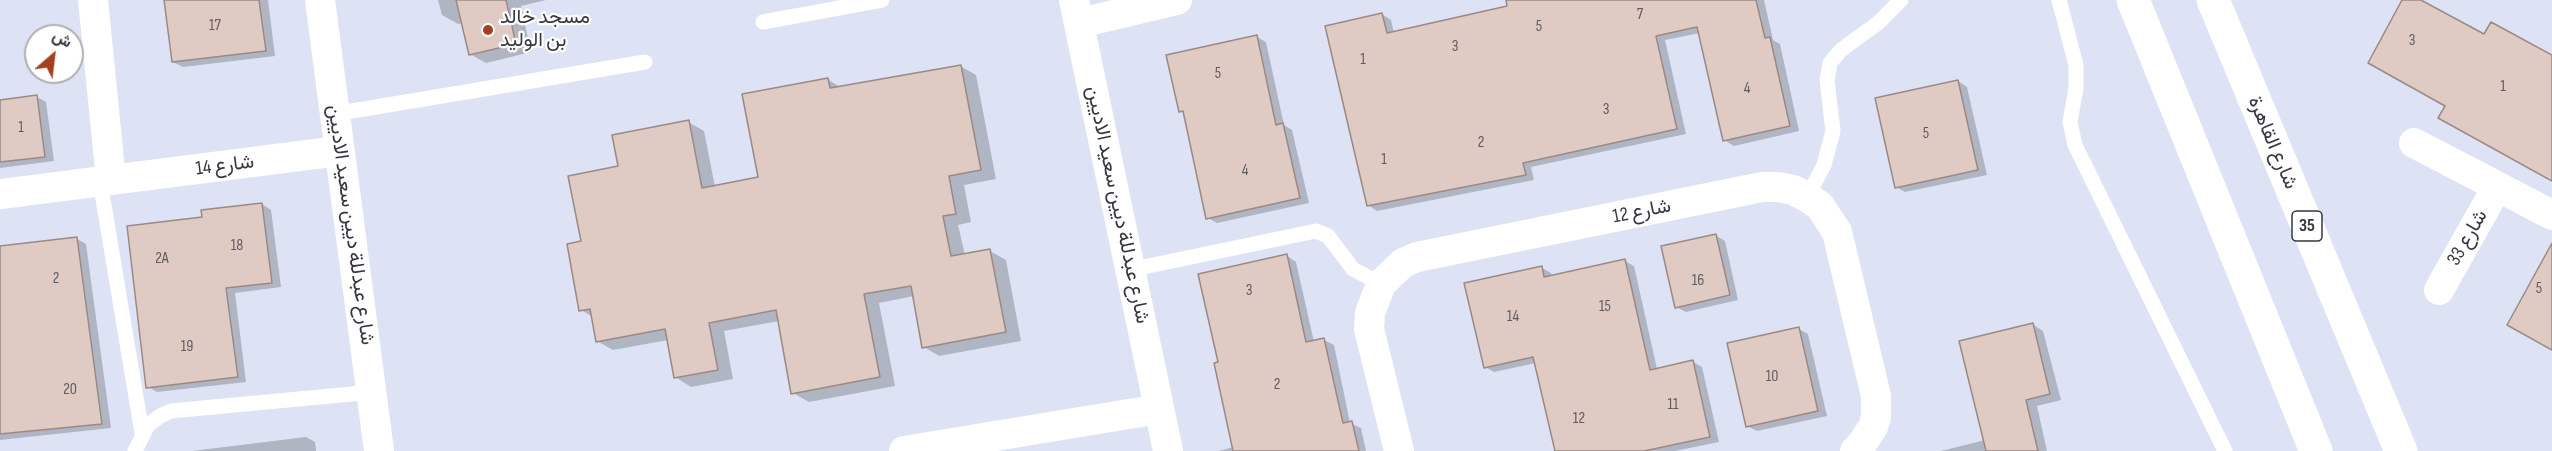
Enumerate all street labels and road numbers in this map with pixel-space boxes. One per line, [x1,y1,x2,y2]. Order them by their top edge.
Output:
street label: شارع عبدللة ديين سعيد الاديين [1080,84,1154,326]
street label: شارع القاهرة [2242,93,2302,193]
street label: شارع عبدللة ديين سعيد الاديين [321,103,379,347]
street label: شارع 14 [194,151,256,181]
street label: شارع 12 [1611,195,1673,229]
street label: شارع 33 [2443,206,2493,270]
road number: 35 [2292,211,2322,241]

